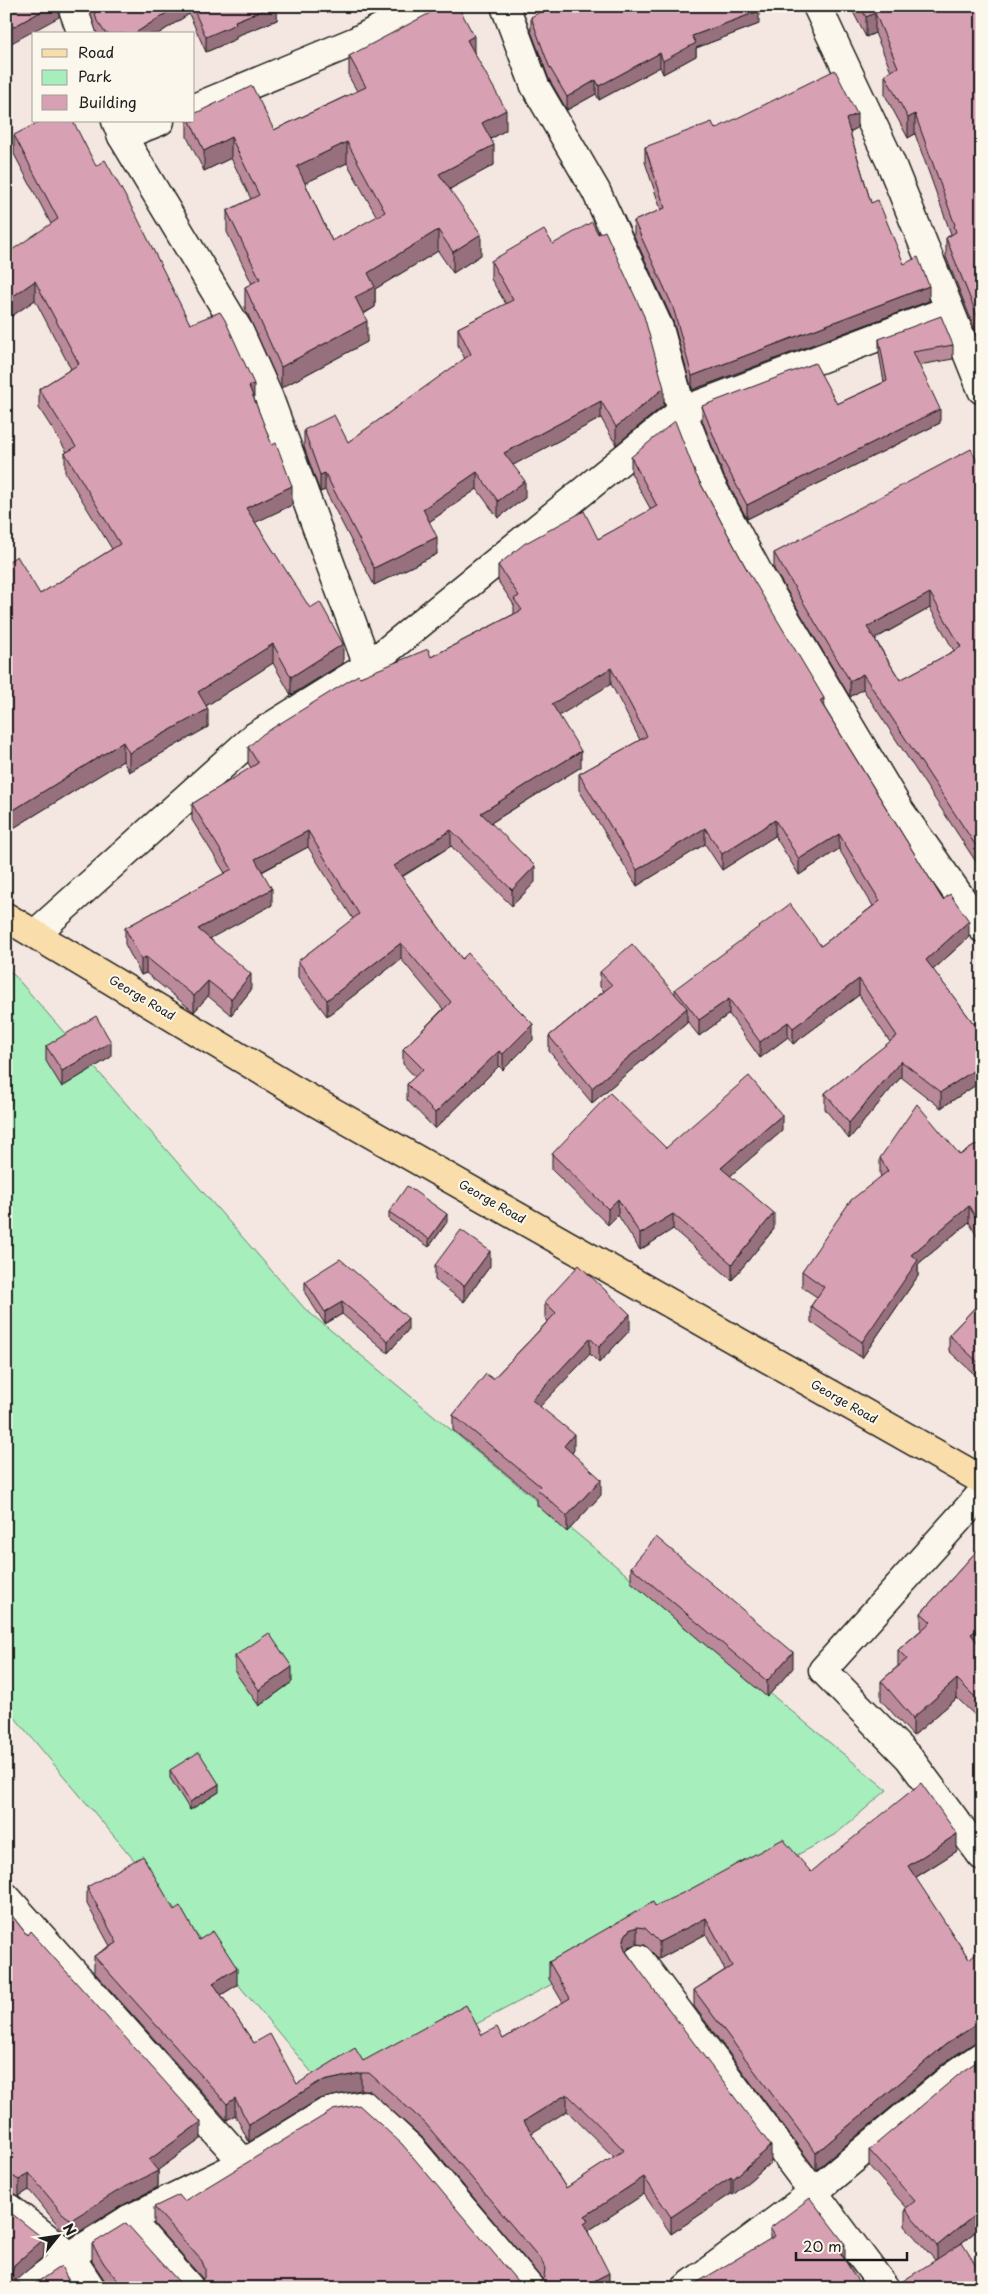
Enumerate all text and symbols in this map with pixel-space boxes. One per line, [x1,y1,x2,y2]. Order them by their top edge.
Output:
legend [32,32,195,122]
text: Road [78,40,114,63]
text: Park [78,64,112,87]
text: Building [78,90,137,113]
street label: George Road [106,970,179,1024]
street label: George Road [456,1175,529,1228]
street label: George Road [808,1375,881,1428]
north arrow [32,2212,82,2262]
text: N [58,2219,82,2239]
scale bar [796,2229,907,2261]
text: 20 m [803,2234,842,2257]

